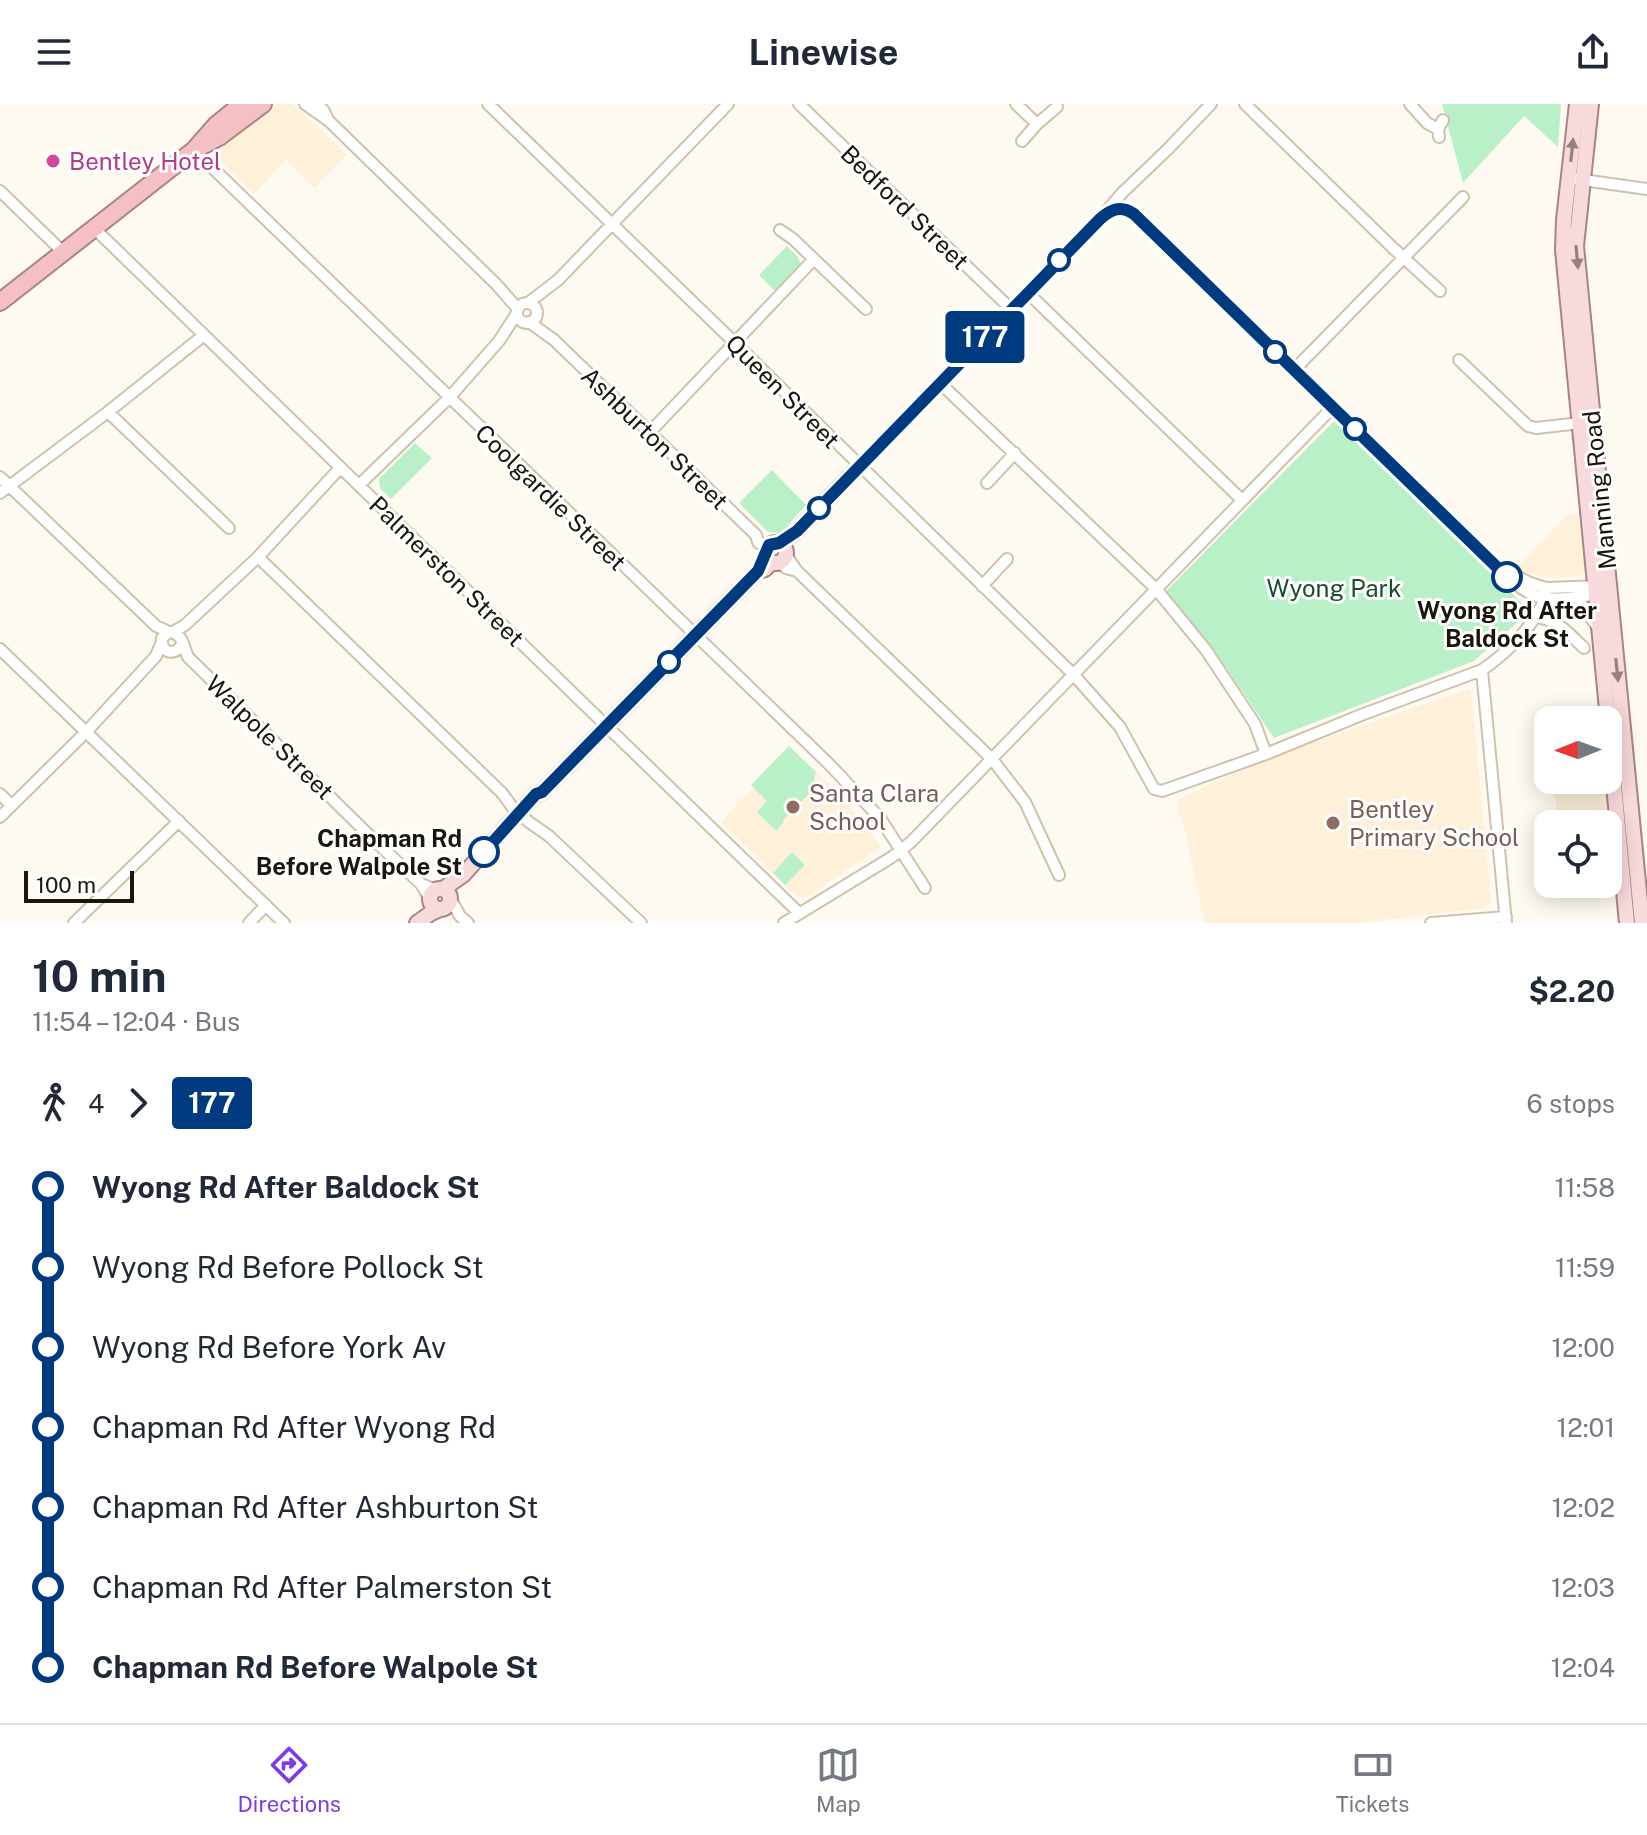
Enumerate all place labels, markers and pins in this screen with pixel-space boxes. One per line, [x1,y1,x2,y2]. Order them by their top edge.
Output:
place label: Bentley Hotel [69,147,221,175]
marker: Bentley Hotel [44,152,62,170]
unlabelled marker [1048,249,1070,271]
unlabelled marker [1264,341,1286,363]
unlabelled marker [1344,418,1366,440]
unlabelled marker [808,497,830,519]
marker: Wyong Rd After Baldock St [1492,562,1522,592]
place label: Wyong Rd After Baldock St [1417,596,1597,652]
unlabelled marker [658,651,680,673]
place label: Santa Clara School [809,779,939,835]
place label: Bentley Primary School [1349,795,1519,851]
marker: Santa Clara School [784,798,802,816]
marker: Bentley Primary School [1324,814,1342,832]
place label: Chapman Rd Before Walpole St [256,824,462,880]
marker: Chapman Rd Before Walpole St [469,837,499,867]

